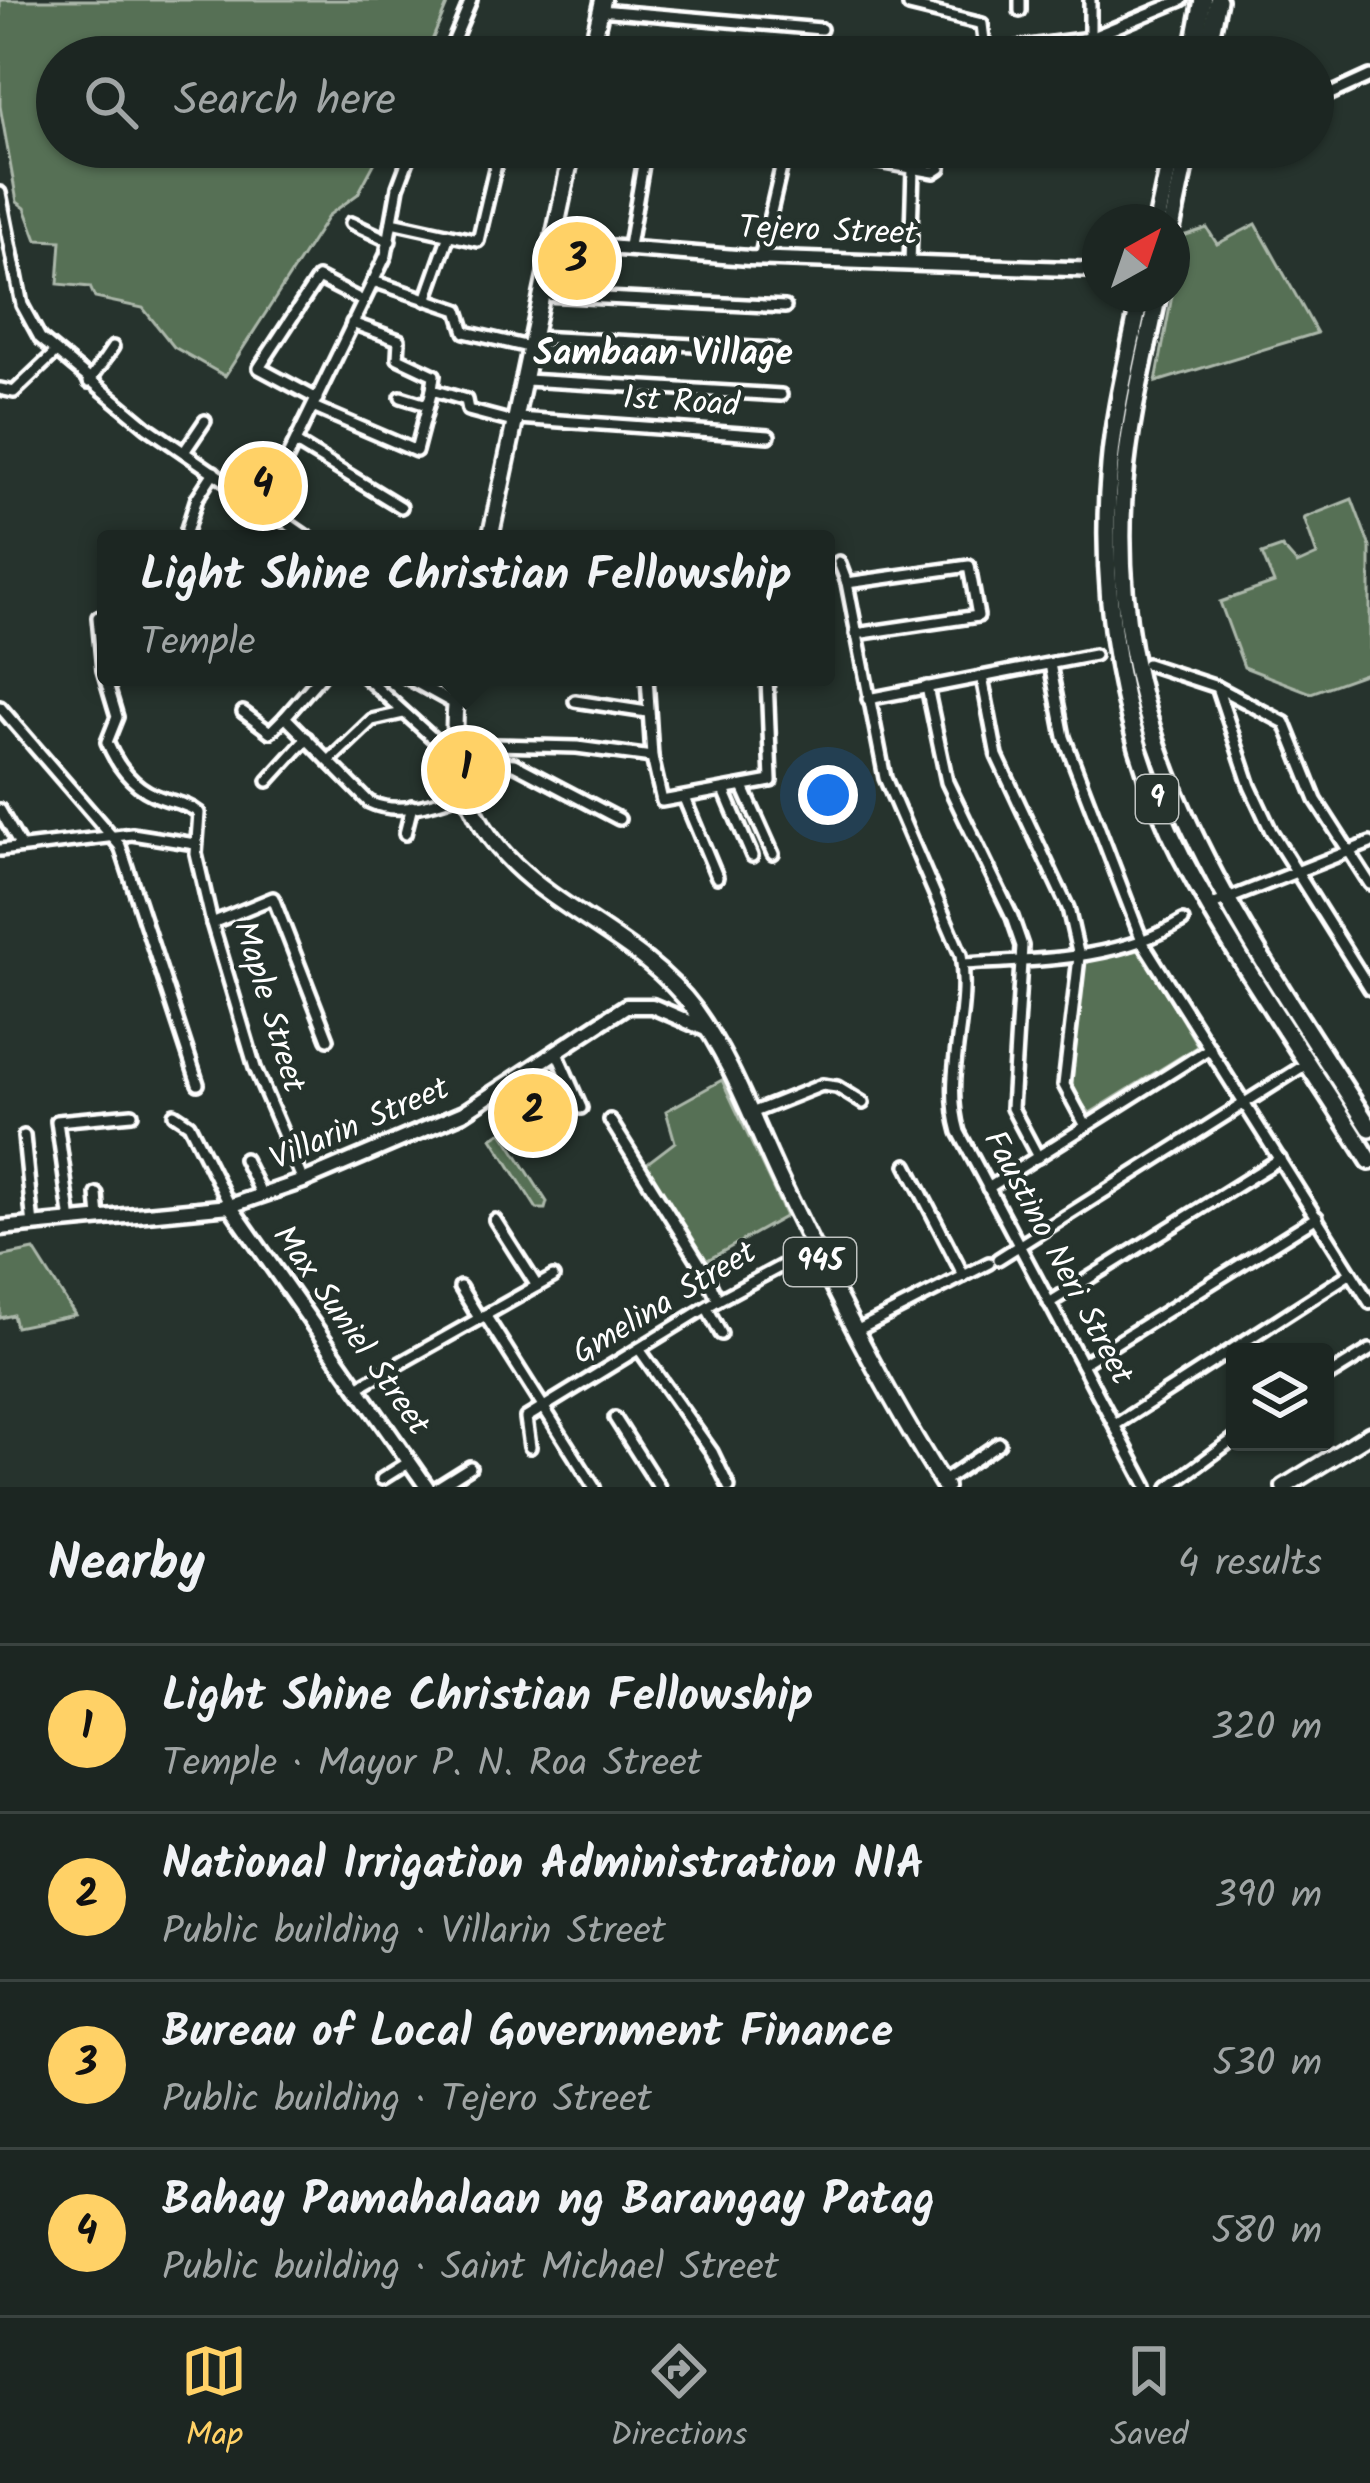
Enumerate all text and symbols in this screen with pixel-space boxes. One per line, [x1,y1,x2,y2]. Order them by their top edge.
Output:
search box [36,36,1334,168]
text: Search here [174,66,396,138]
icon: search [78,69,144,135]
street label: Tejero Street [738,202,919,262]
north arrow [1082,204,1190,312]
pin: 3 [538,216,616,306]
district label: Sambaan Village [533,326,793,383]
street label: 1st Road [621,372,743,434]
pin: 4 [224,441,302,531]
popup [97,530,835,686]
text: Light Shine Christian Fellowship [140,541,792,613]
text: Temple [140,613,256,675]
pin: 1 [427,725,505,815]
your location [798,765,858,825]
road number: 9 [1136,775,1178,823]
street label: Maple Street [217,915,320,1101]
street label: Villarin Street [262,1063,459,1187]
pin: 2 [494,1068,572,1158]
street label: Faustino Neri Street [967,1121,1147,1396]
street label: Max Suniel Street [257,1214,443,1449]
street label: Gmelina Street [563,1227,769,1380]
road number: 945 [784,1238,856,1286]
map controls [1226,1343,1334,1451]
button: layers [1226,1343,1334,1451]
text: Nearby [48,1525,205,1606]
text: 4 results [1178,1534,1322,1596]
text: Light Shine Christian Fellowship [162,1662,813,1734]
text: 1 [81,1698,93,1760]
text: 320 m [1211,1698,1322,1760]
text: Temple · Mayor P. N. Roa Street [162,1734,702,1796]
text: National Irrigation Administration NIA [162,1830,924,1902]
text: 2 [76,1866,98,1928]
text: 390 m [1215,1866,1322,1928]
text: Public building · Villarin Street [162,1902,666,1964]
text: Bureau of Local Government Finance [162,1998,893,2070]
text: 3 [76,2034,98,2096]
text: 530 m [1213,2034,1322,2096]
text: Public building · Tejero Street [162,2070,652,2132]
text: Bahay Pamahalaan ng Barangay Patag [162,2166,935,2238]
text: 4 [76,2202,98,2264]
text: 580 m [1211,2202,1322,2264]
text: Public building · Saint Michael Street [162,2238,779,2300]
tab: Map [181,2338,247,2463]
tab: Directions [610,2338,747,2463]
tab: Saved [1110,2338,1189,2463]

